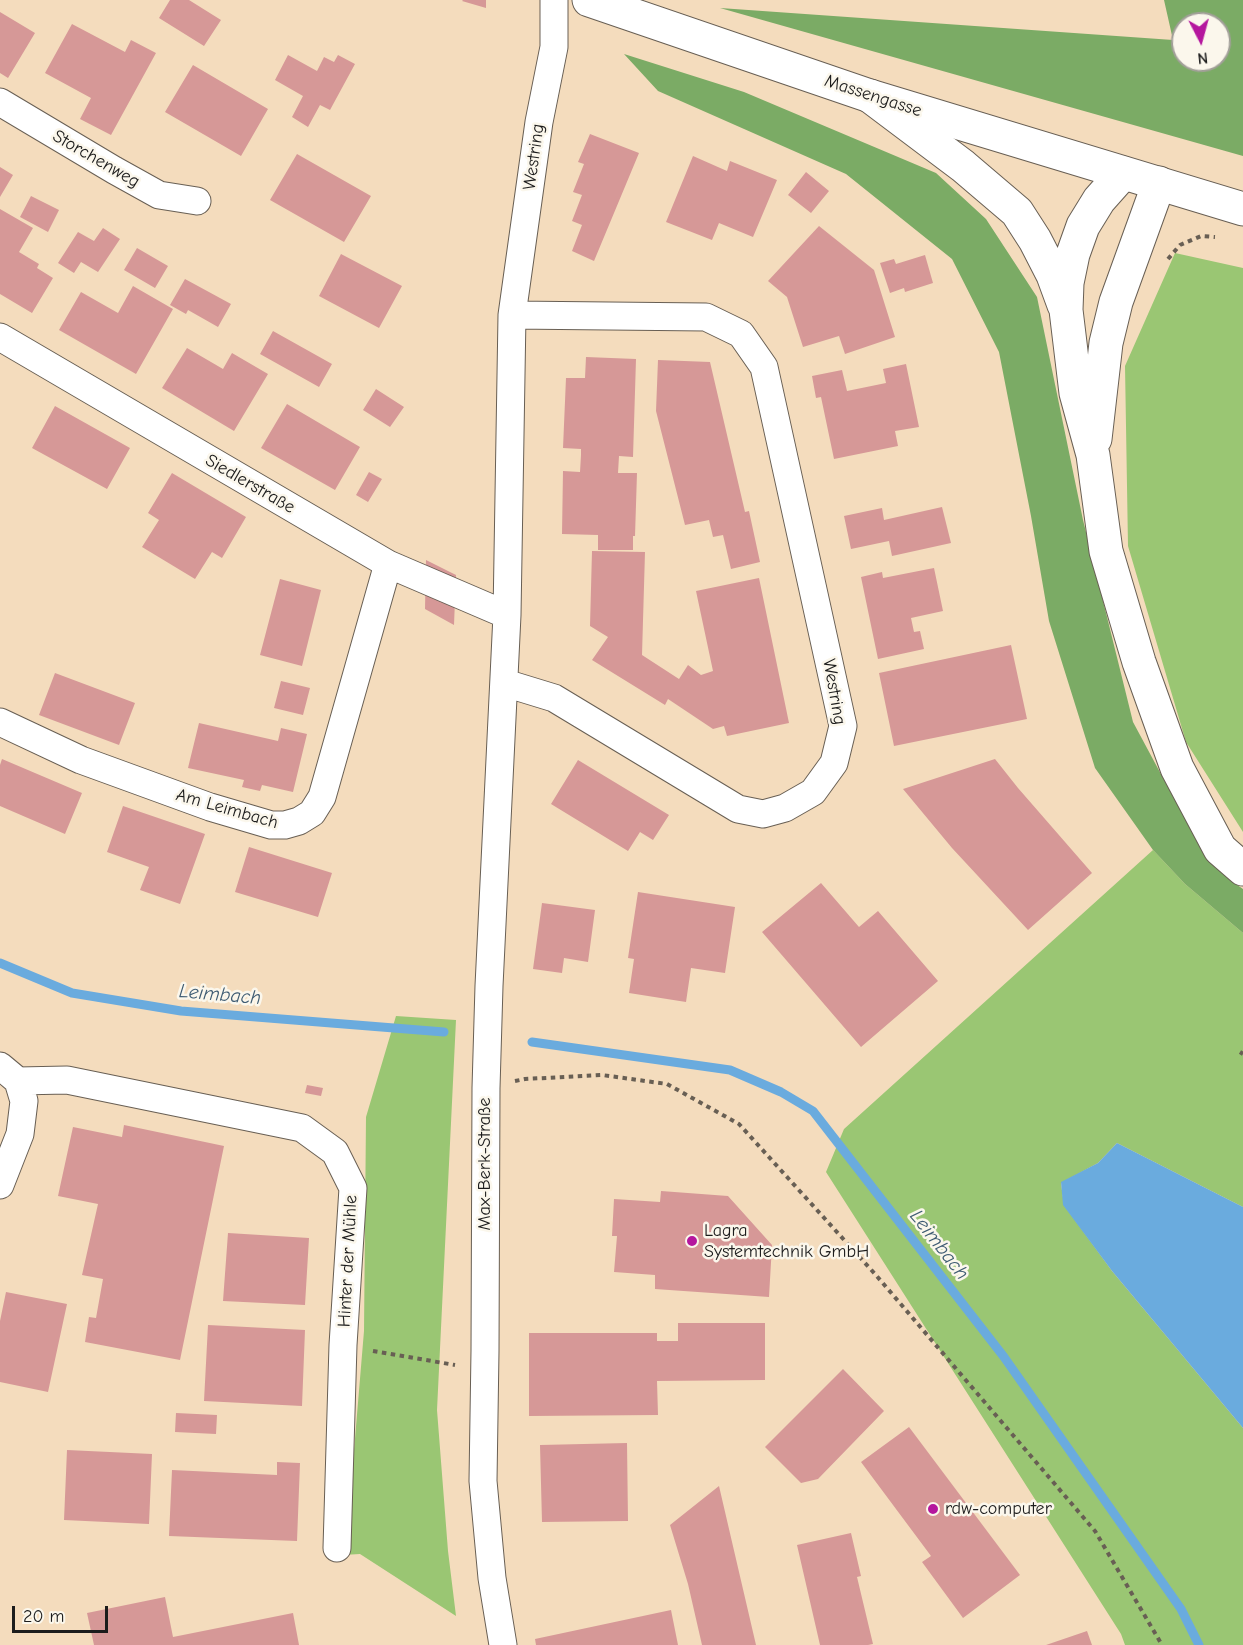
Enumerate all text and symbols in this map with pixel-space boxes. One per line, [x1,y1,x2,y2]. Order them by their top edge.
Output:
north arrow [1171,12,1231,72]
text: N [1197,48,1209,67]
street label: Massengasse [822,70,924,122]
street label: Westring [519,122,549,192]
street label: Storchenweg [49,125,143,193]
street label: Siedlerstraße [201,450,299,518]
street label: Westring [818,657,850,727]
street label: Am Leimbach [173,784,281,834]
water label: Leimbach [178,979,262,1011]
street label: Max-Berk-Straße [474,1097,496,1231]
street label: Hinter der Mühle [334,1194,362,1328]
water label: Leimbach [904,1205,974,1285]
place label: Lagra Systemtechnik GmbH [704,1220,869,1262]
marker: Lagra Systemtechnik GmbH [685,1234,699,1248]
place label: rdw-computer [945,1498,1052,1520]
marker: rdw-computer [926,1502,940,1516]
scale bar [15,1594,111,1632]
text: 20 m [23,1606,64,1627]

